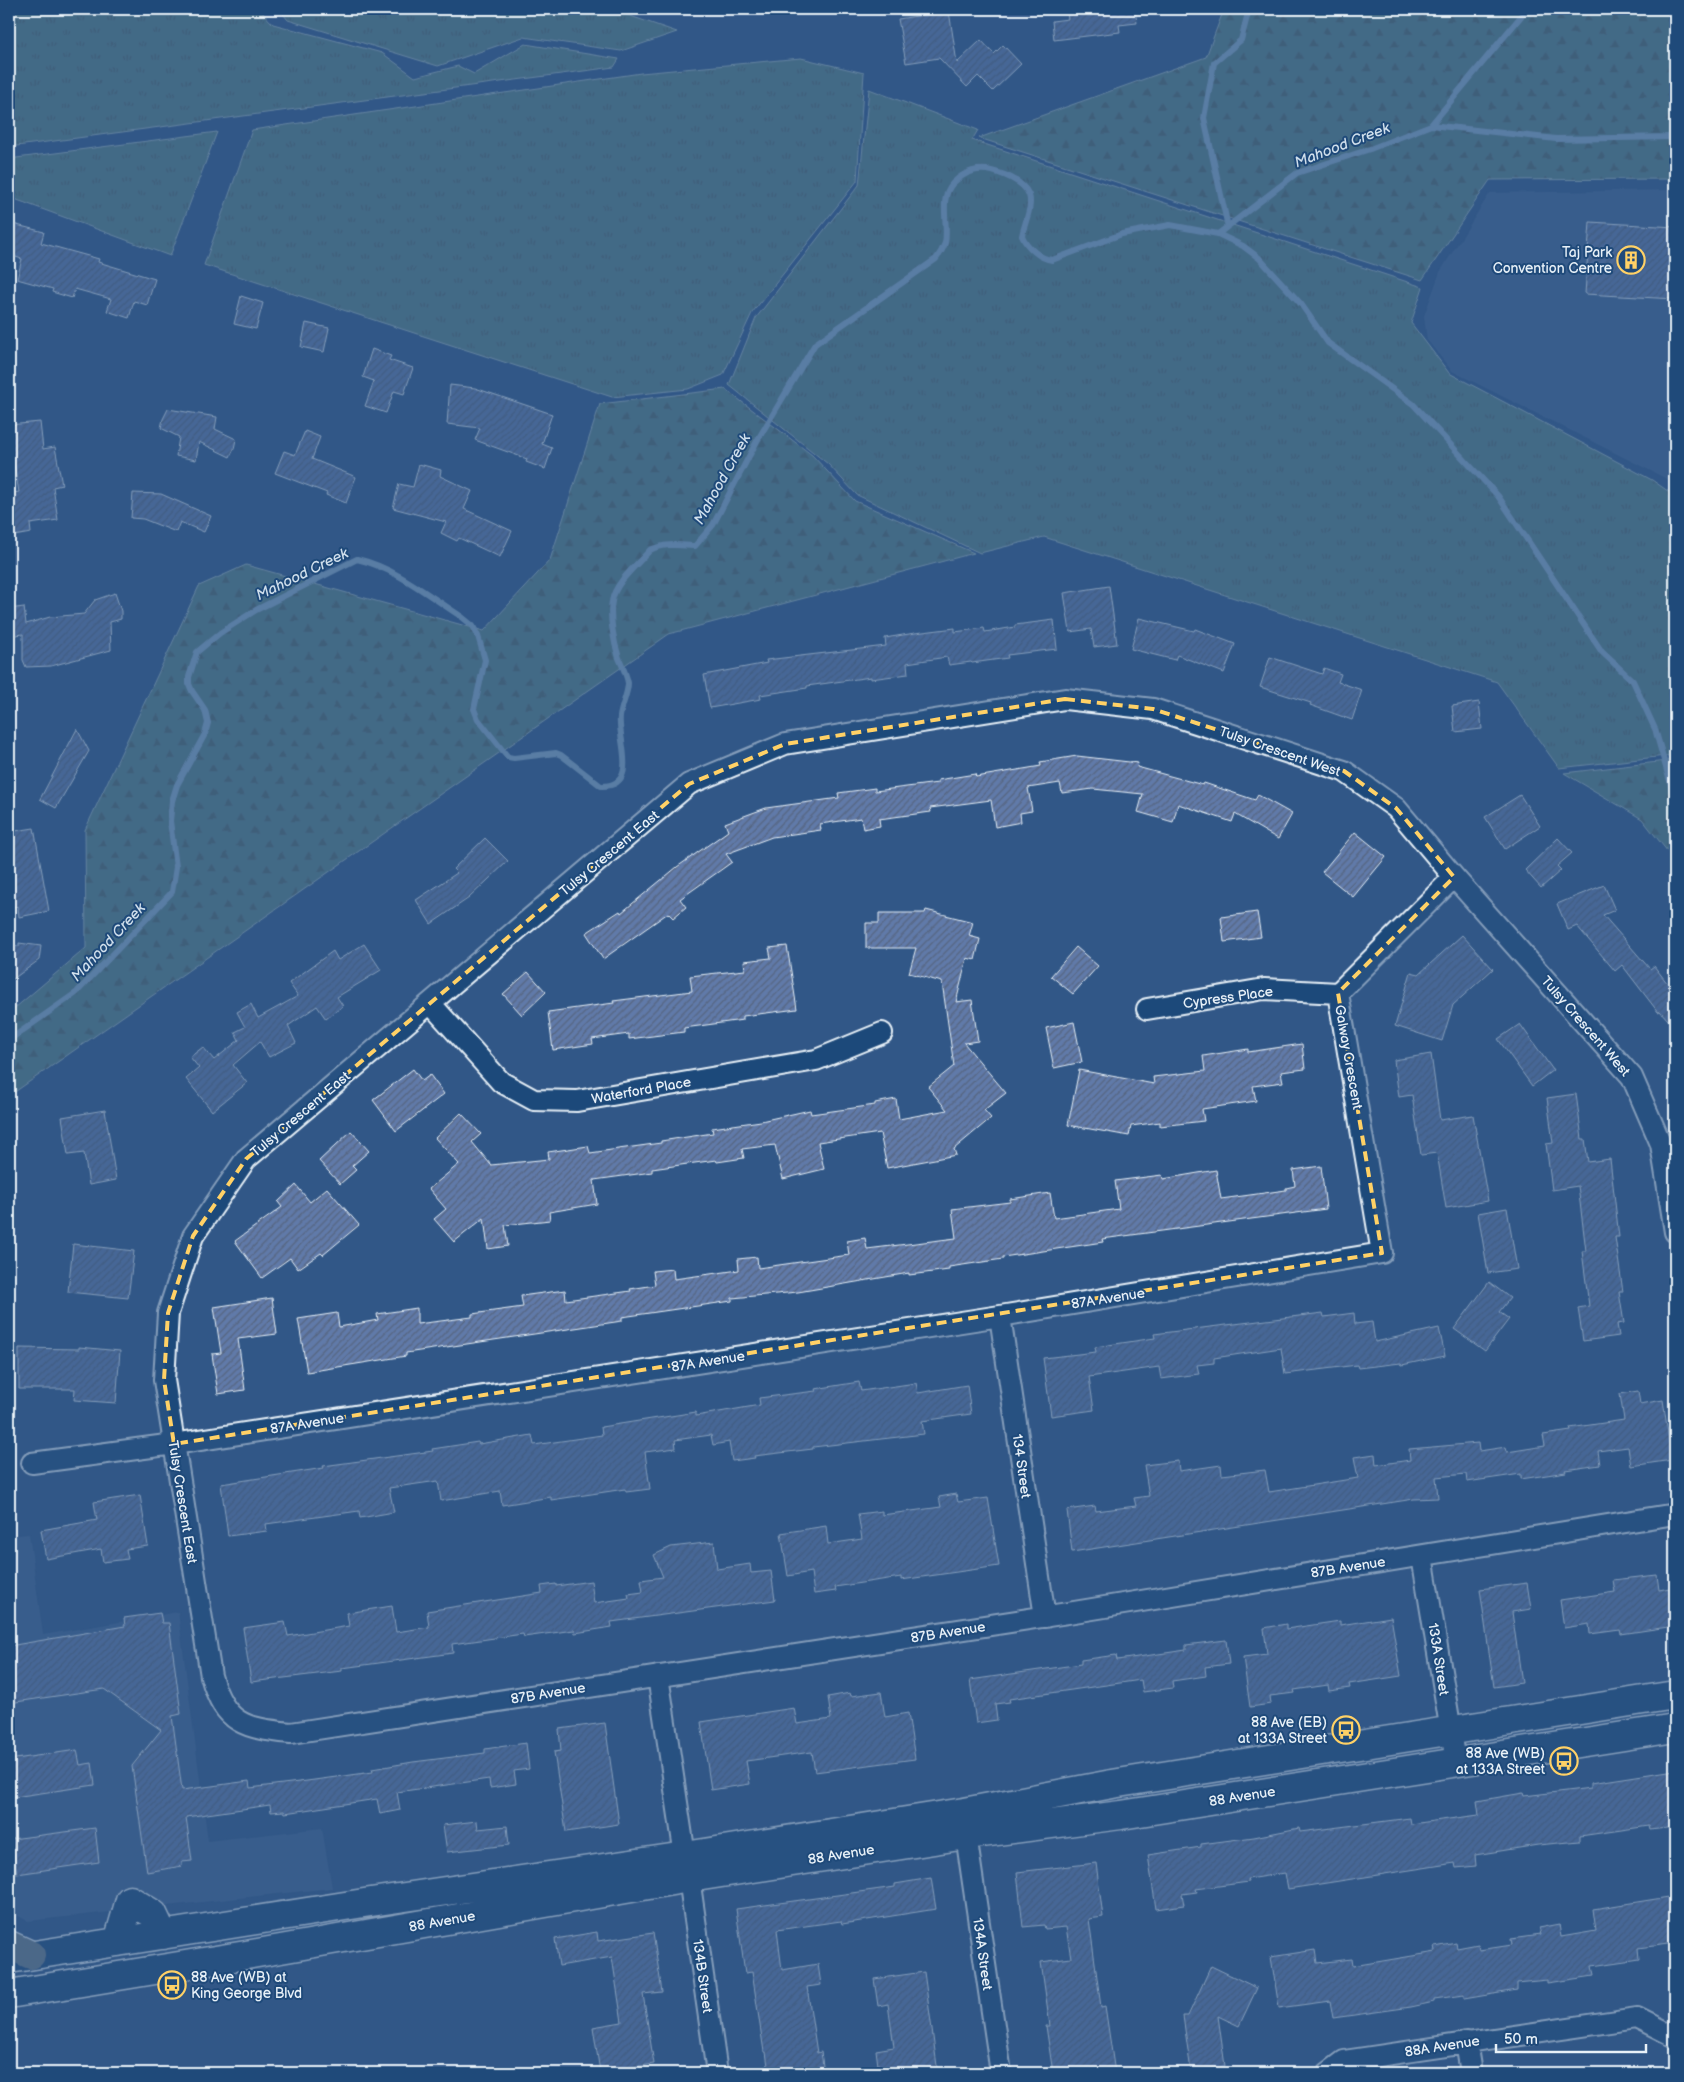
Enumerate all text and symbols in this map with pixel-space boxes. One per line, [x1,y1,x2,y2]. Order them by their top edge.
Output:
water label: Mahood Creek [1292,118,1393,172]
place label: Taj Park Convention Centre [1493,244,1612,277]
building icon: Taj Park Convention Centre [1616,245,1646,275]
water label: Mahood Creek [690,430,755,528]
water label: Mahood Creek [253,544,352,605]
street label: Tulsy Crescent West [1217,723,1343,780]
street label: Tulsy Crescent East [556,806,663,900]
water label: Mahood Creek [67,899,150,986]
street label: Tulsy Crescent West [1537,973,1634,1080]
street label: Cypress Place [1182,983,1274,1012]
street label: Galway Crescent [1331,1003,1366,1111]
street label: Tulsy Crescent East [247,1067,354,1161]
street label: Waterford Place [590,1073,692,1108]
street label: 87A Avenue [1070,1284,1146,1313]
street label: 87A Avenue [670,1347,746,1376]
street label: 87A Avenue [269,1409,345,1438]
street label: 134 Street [1009,1433,1035,1500]
street label: Tulsy Crescent East [164,1439,201,1566]
street label: 87B Avenue [1310,1553,1387,1582]
street label: 87B Avenue [910,1618,987,1647]
street label: 133A Street [1424,1622,1453,1697]
street label: 87B Avenue [510,1679,587,1708]
place label: 88 Ave (EB) at 133A Street [1238,1714,1328,1747]
bus stop icon: 88 Ave (EB) at 133A Street [1331,1715,1361,1745]
place label: 88 Ave (WB) at 133A Street [1456,1745,1546,1778]
bus stop icon: 88 Ave (WB) at 133A Street [1549,1746,1579,1776]
street label: 88 Avenue [1208,1783,1277,1810]
street label: 88 Avenue [807,1841,876,1868]
street label: 88 Avenue [408,1907,477,1936]
street label: 134A Street [969,1917,996,1992]
street label: 134B Street [689,1938,716,2015]
place label: 88 Ave (WB) at King George Blvd [191,1969,302,2002]
bus stop icon: 88 Ave (WB) at King George Blvd [157,1970,187,2000]
scale bar [1496,2022,1646,2054]
text: 50 m [1504,2030,1538,2049]
street label: 88A Avenue [1403,2032,1481,2061]

